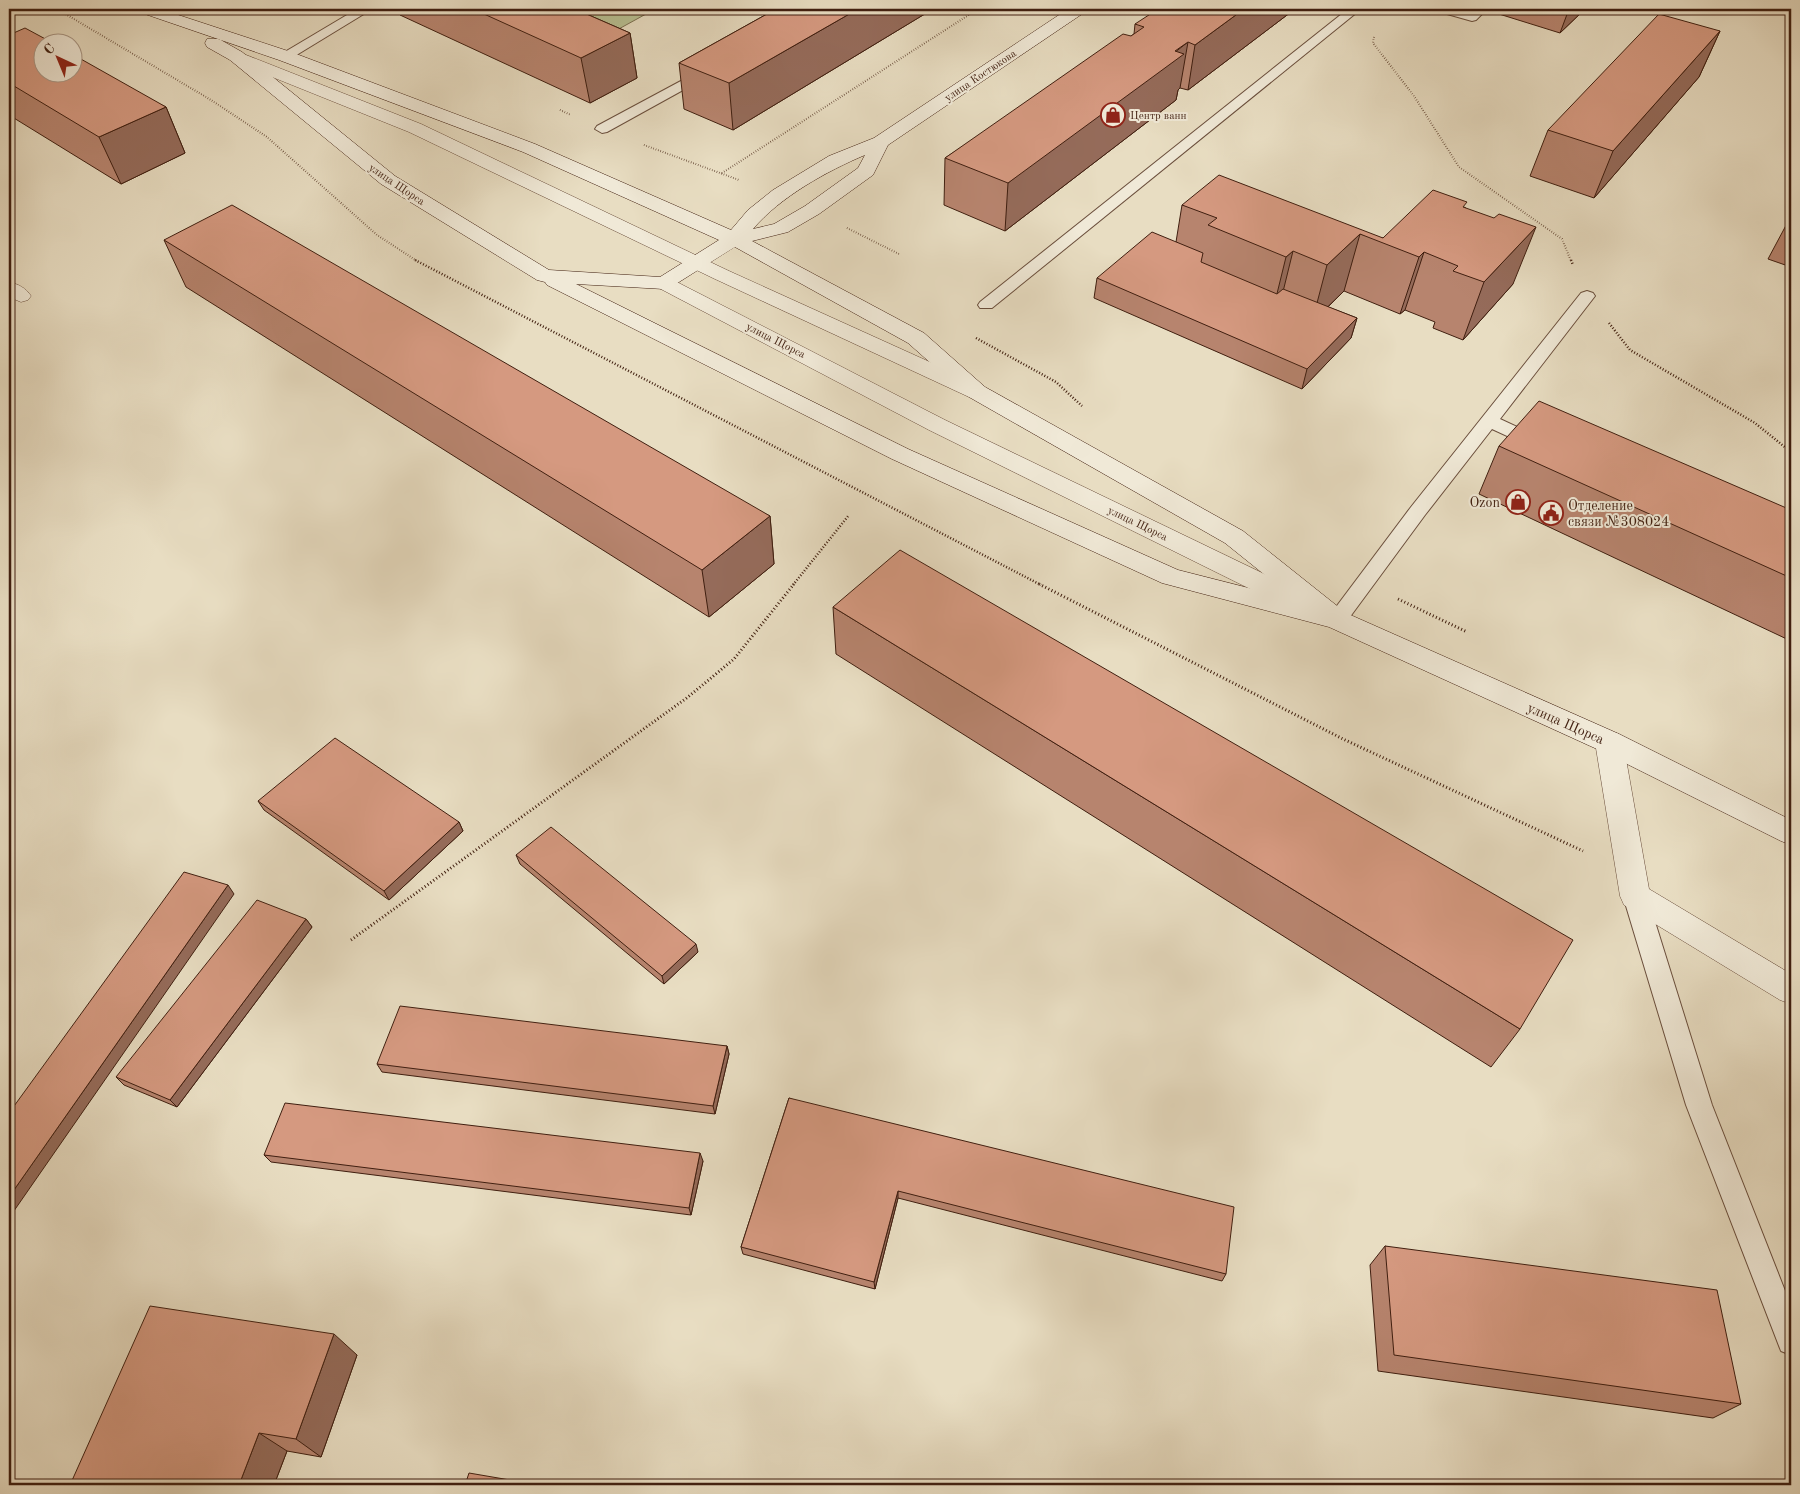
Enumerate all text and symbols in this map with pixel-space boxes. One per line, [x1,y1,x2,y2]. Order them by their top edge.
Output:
north arrow [32,32,82,82]
text: С [41,41,58,58]
street label: улица Костюкова [943,48,1019,104]
shop icon: Центр ванн [1100,102,1126,128]
place label: Центр ванн [1130,111,1187,122]
street label: улица Щорса [366,163,427,208]
street label: улица Щорса [744,322,807,361]
shop icon: Ozon [1505,489,1531,515]
place label: Ozon [1470,496,1500,510]
place label: Отделение связи №308024 [1568,499,1669,529]
public building icon: Отделение связи №308024 [1538,500,1564,526]
street label: улица Щорса [1106,505,1169,544]
street label: улица Щорса [1525,701,1606,747]

